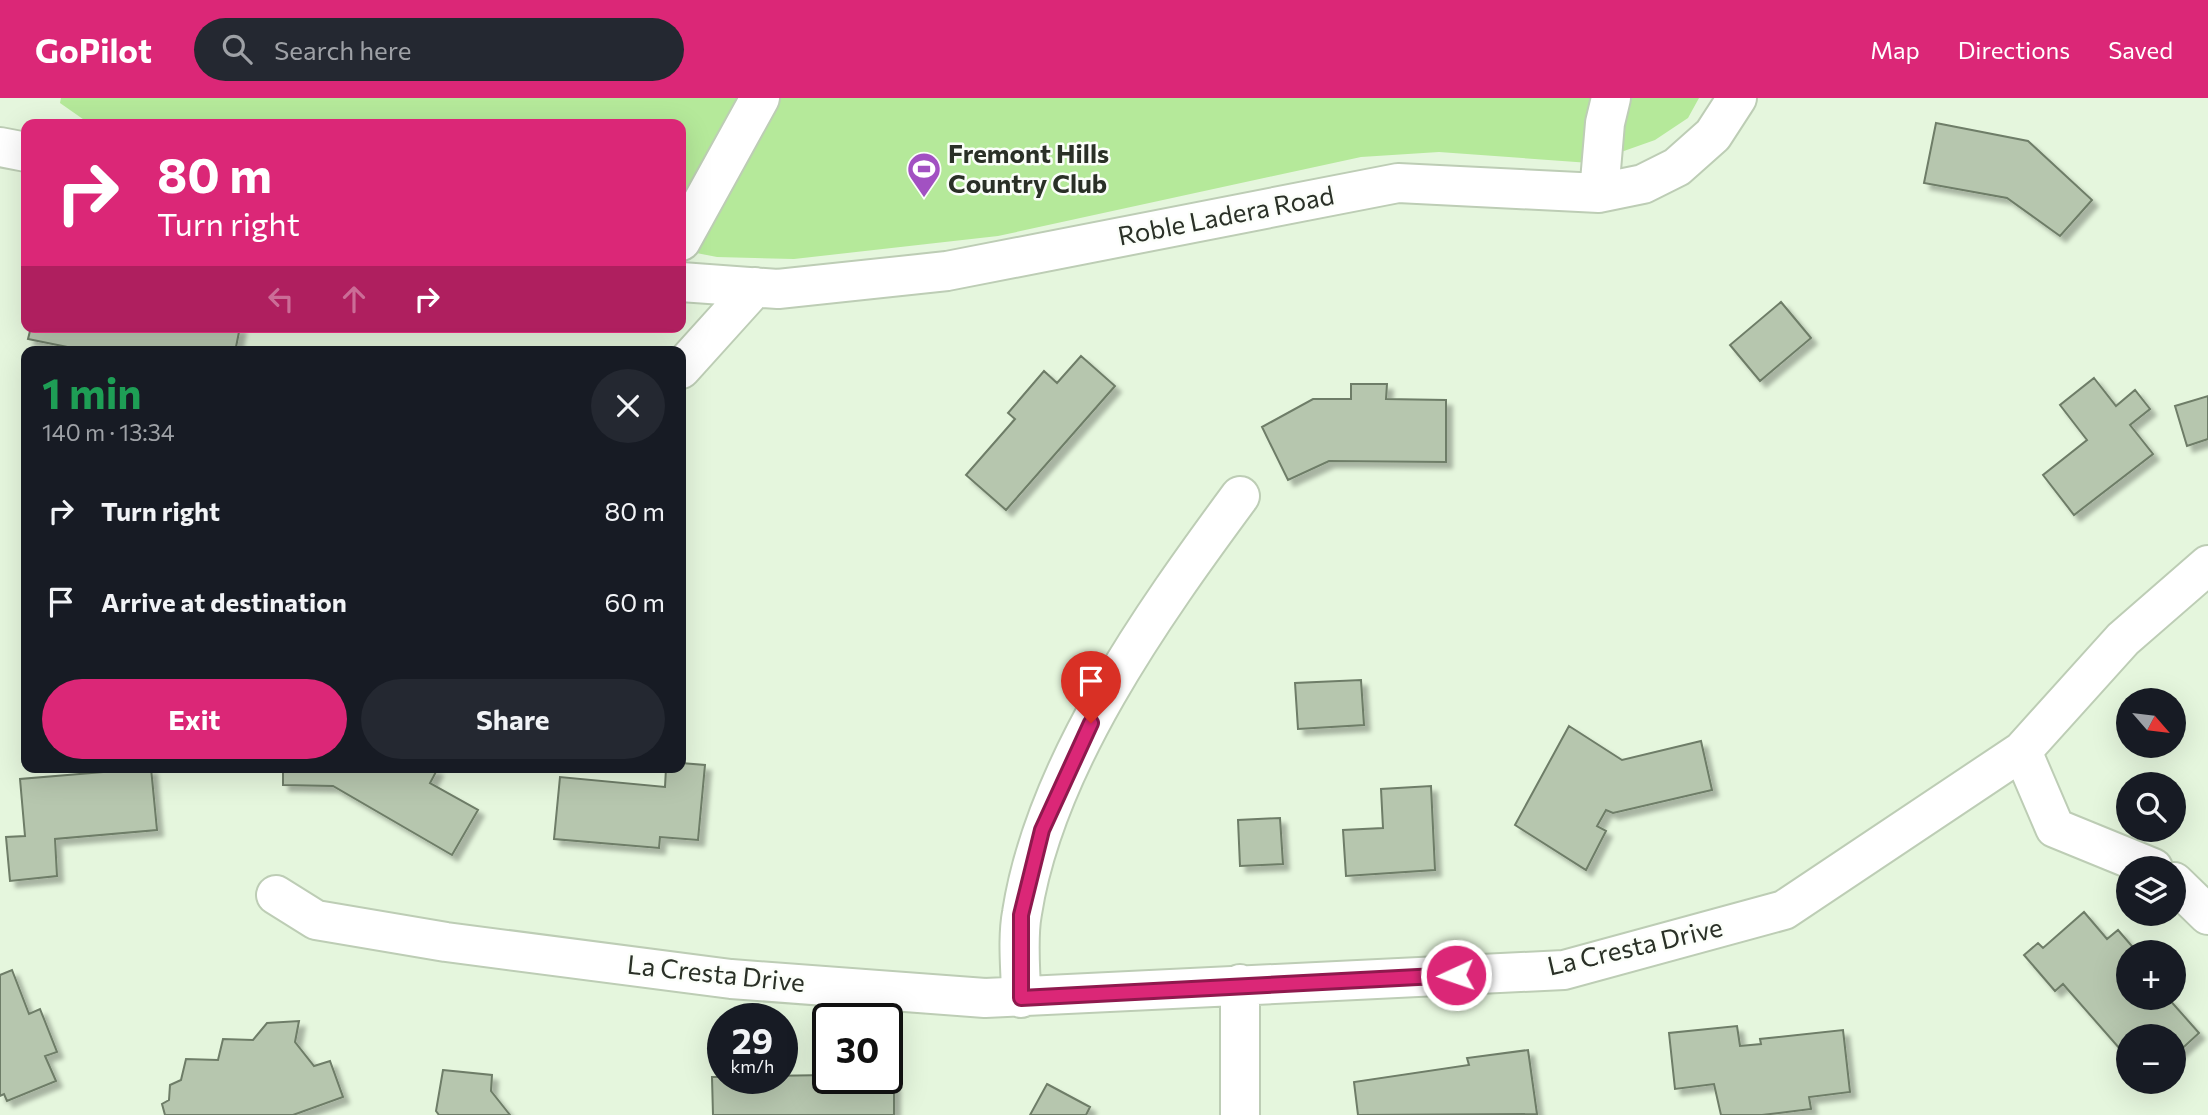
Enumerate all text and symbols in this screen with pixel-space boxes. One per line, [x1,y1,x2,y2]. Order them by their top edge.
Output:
search box [194,18,684,81]
text: GoPilot [35,29,152,70]
icon: search [218,30,256,68]
text: Search here [274,34,411,65]
text: Map [1870,35,1920,64]
text: Directions [1958,35,2070,64]
text: Saved [2108,35,2173,64]
place label: Fremont Hills Country Club [948,137,1109,198]
text: 80 m [157,143,272,203]
icon: right [42,147,133,238]
sports icon: Fremont Hills Country Club [905,150,943,199]
street label: Roble Ladera Road [1115,178,1336,251]
text: Turn right [157,203,300,243]
icon: left [262,280,300,318]
icon: ahead [335,280,373,318]
icon: right [408,280,446,318]
text: 1 min [42,366,142,418]
button: close [591,369,665,443]
text: 140 m · 13:34 [42,418,175,446]
icon: right [42,492,80,530]
text: Turn right [101,495,220,526]
text: 80 m [605,495,665,526]
icon: arrive [42,583,80,621]
text: Arrive at destination [101,586,347,617]
text: 60 m [605,586,665,617]
pin [1061,651,1121,723]
icon: arrive [1072,662,1110,700]
button: Exit [42,679,347,759]
button: Share [361,679,665,759]
north arrow [2116,688,2186,758]
map controls [2116,688,2186,1094]
button: search [2116,772,2186,842]
button: layers [2116,856,2186,926]
street label: La Cresta Drive [1544,910,1725,981]
position arrow [1419,938,1493,1012]
button: + [2116,940,2186,1010]
street label: La Cresta Drive [626,948,807,997]
speed limit sign: 30 [812,1003,903,1094]
text: 29 [732,1018,773,1061]
button: − [2116,1024,2186,1094]
text: km/h [731,1055,774,1077]

